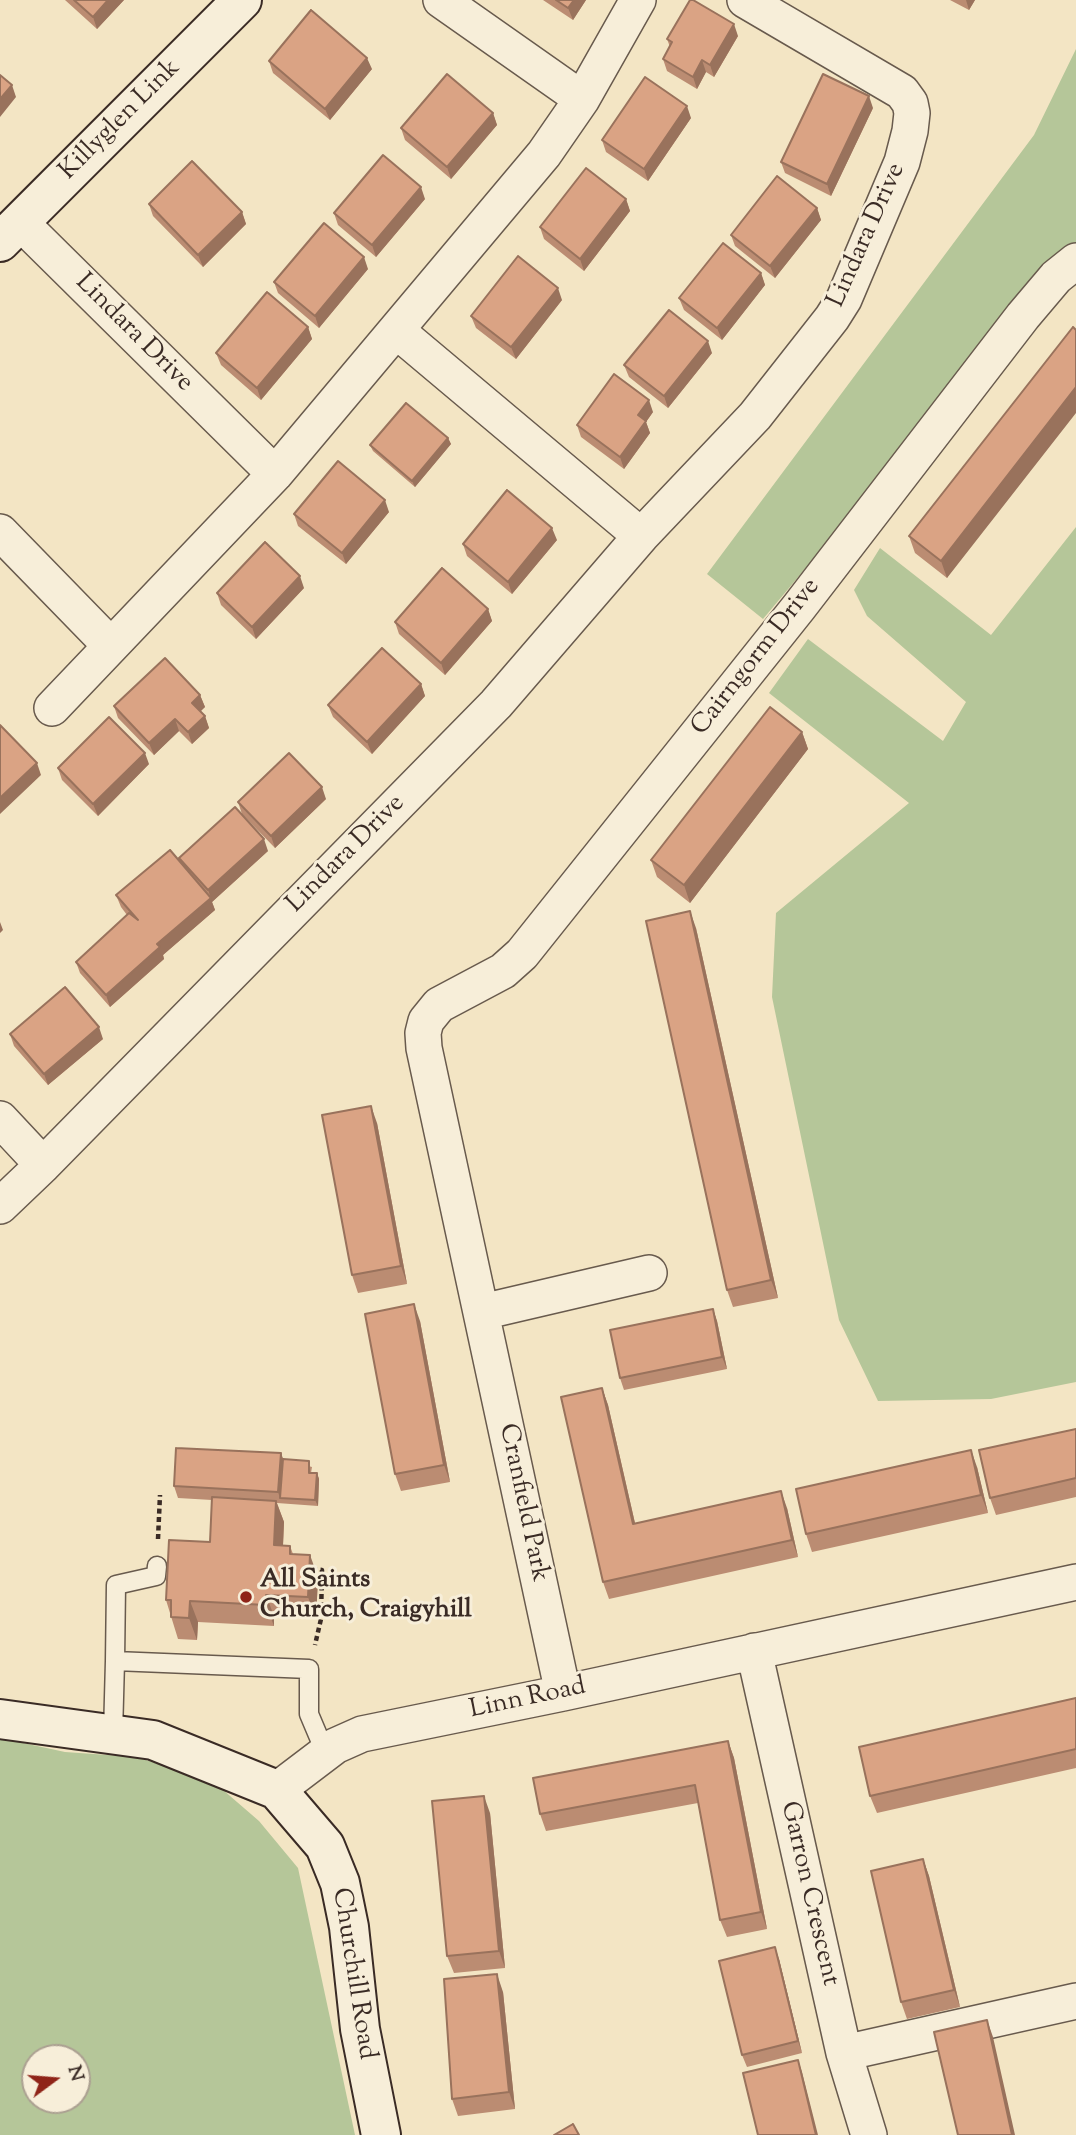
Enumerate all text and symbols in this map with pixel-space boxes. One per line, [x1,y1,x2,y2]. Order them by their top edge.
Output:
street label: Killyglen Link [54,54,188,188]
street label: Lindara Drive [822,159,914,313]
street label: Lindara Drive [67,268,199,400]
street label: Cairngorm Drive [686,573,828,743]
street label: Lindara Drive [281,789,413,921]
street label: Cranfield Park [490,1421,554,1585]
place label: All Saints Church, Craigyhill [260,1566,472,1628]
marker: All Saints Church, Craigyhill [238,1589,254,1605]
street label: Linn Road [467,1672,589,1728]
street label: Garron Crescent [772,1799,844,1989]
street label: Churchill Road [323,1886,381,2062]
north arrow [21,2044,91,2114]
text: N [60,2063,90,2085]

